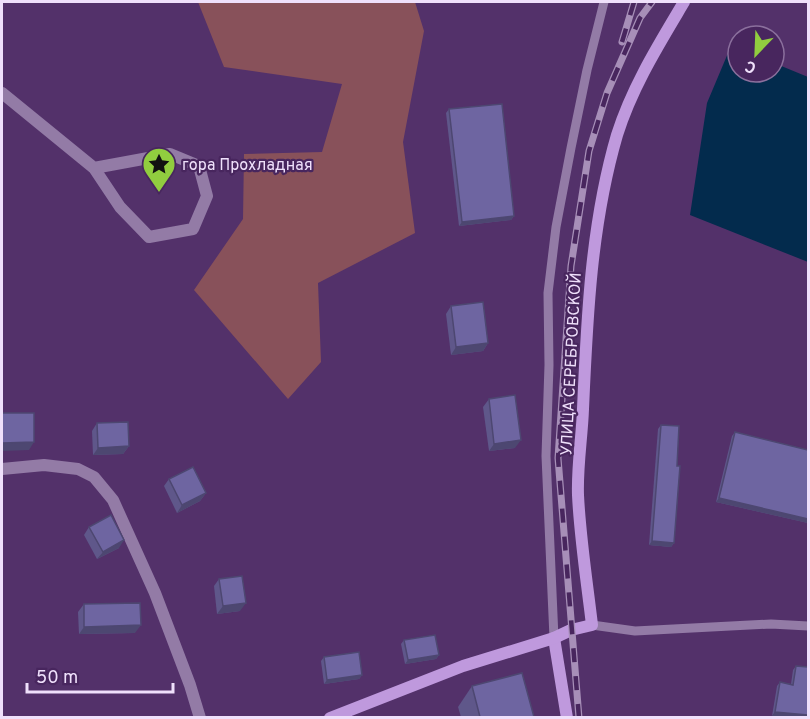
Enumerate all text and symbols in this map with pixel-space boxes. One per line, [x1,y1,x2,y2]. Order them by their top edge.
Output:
north arrow [726,24,786,84]
text: С [742,55,760,77]
place icon: гора Прохладная [141,146,177,193]
place label: гора Прохладная [182,156,313,176]
street label: УЛИЦА СЕРЕБРОВСКОЙ [555,272,587,456]
scale bar [27,656,172,694]
text: 50 m [36,667,78,690]

